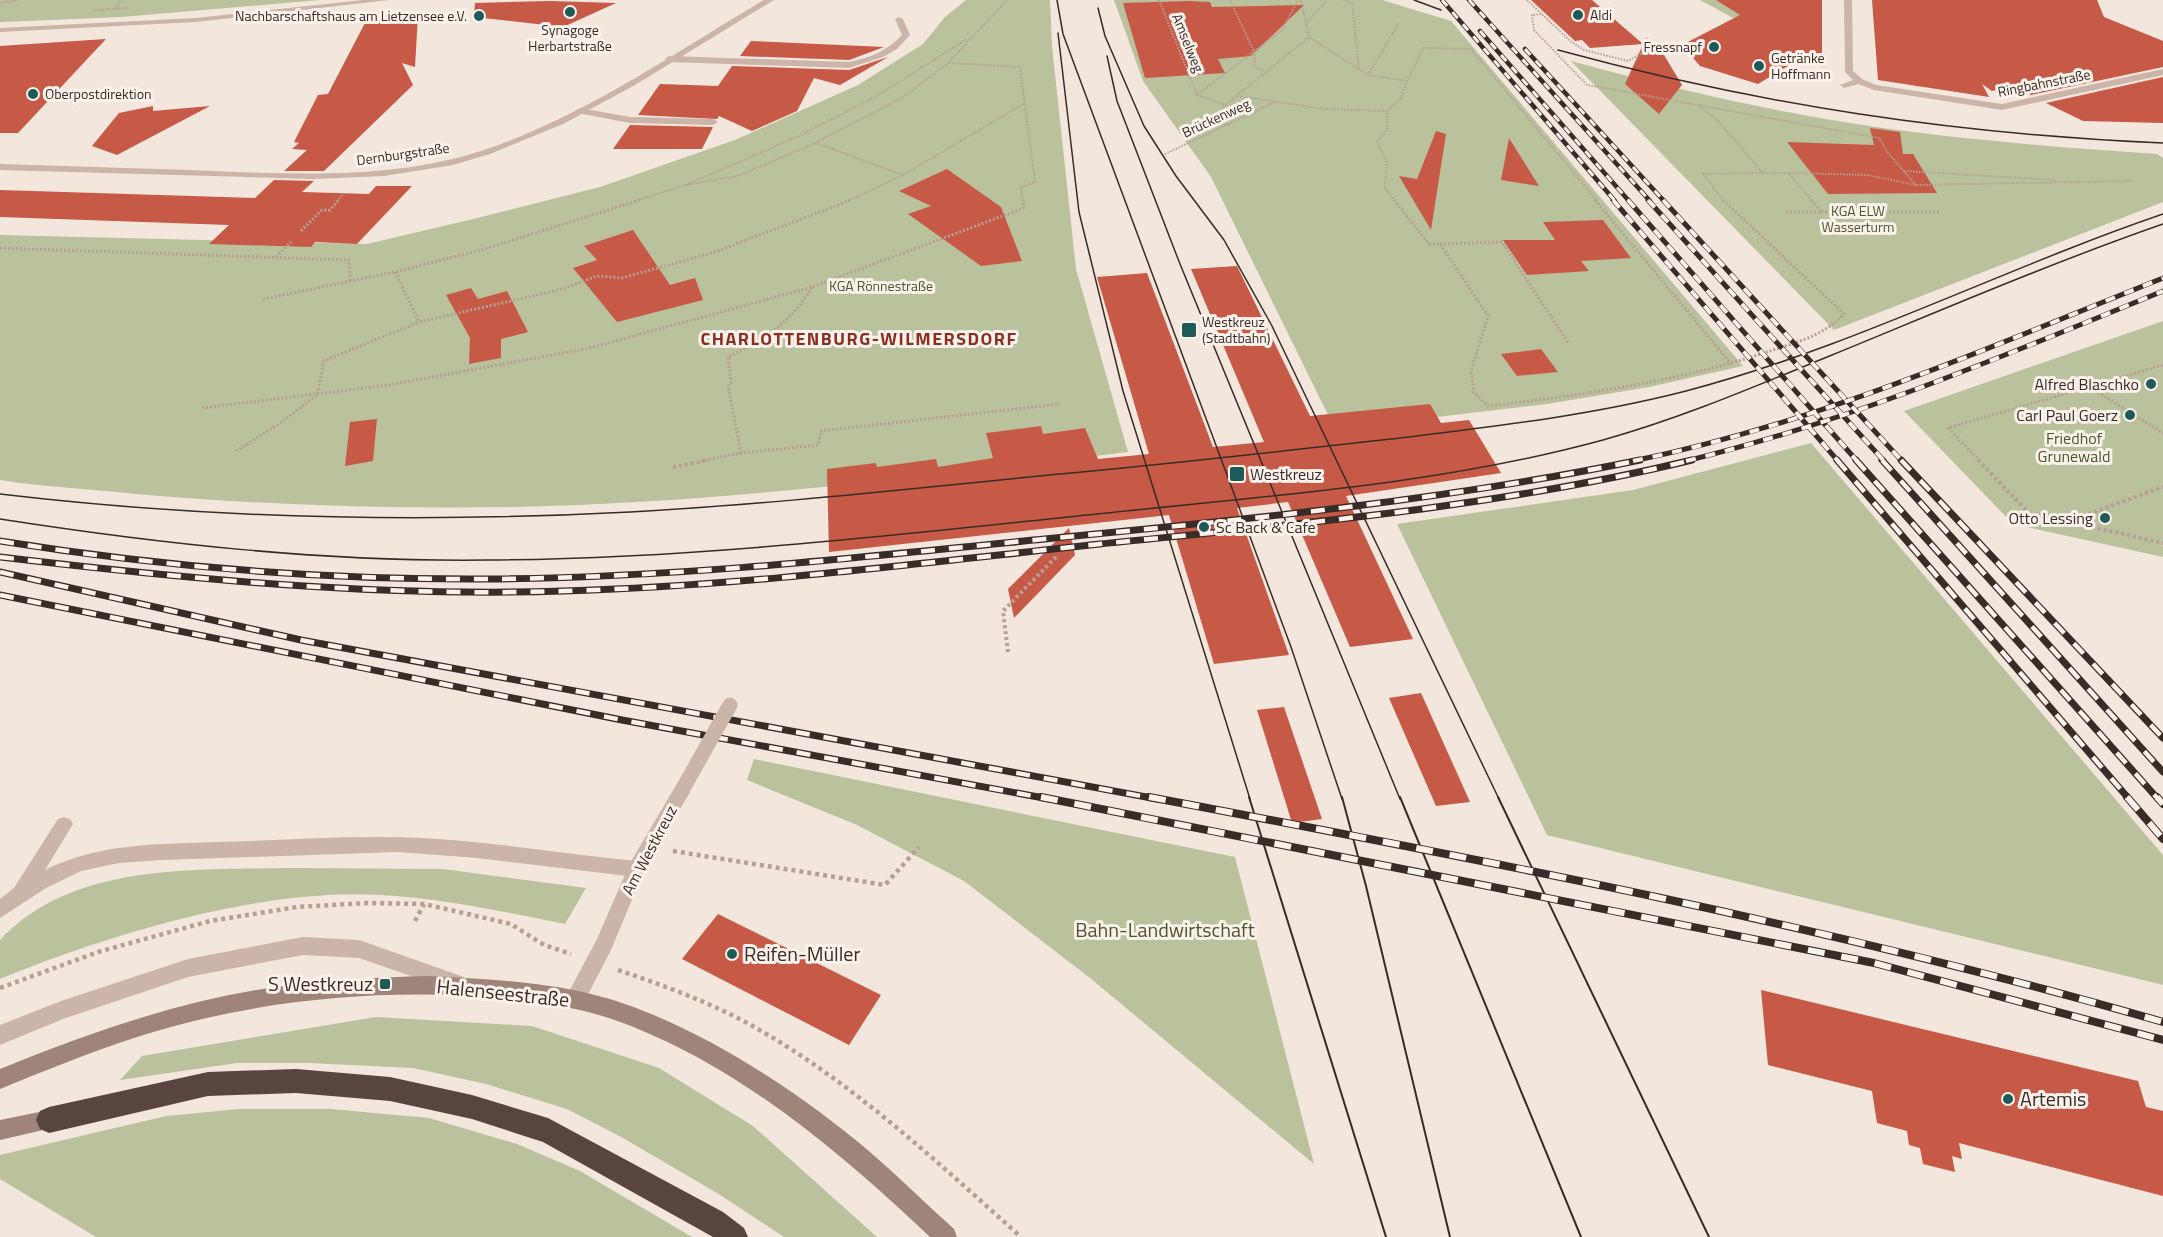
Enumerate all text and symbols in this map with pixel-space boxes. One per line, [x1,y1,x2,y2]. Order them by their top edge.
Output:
place label: Aldi [1590,4,1612,25]
place label: Nachbarschaftshaus am Lietzensee e.V. [235,5,467,26]
marker: Synagoge Herbartstraße [563,5,577,19]
marker: Aldi [1571,8,1585,22]
marker: Nachbarschaftshaus am Lietzensee e.V. [472,9,486,23]
street label: Amselweg [1167,10,1210,75]
place label: Synagoge Herbartstraße [528,19,612,56]
place label: Fressnapf [1644,36,1702,57]
marker: Fressnapf [1707,40,1721,54]
place label: Getränke Hoffmann [1771,47,1831,84]
marker: Getränke Hoffmann [1752,59,1766,73]
street label: Ringbahnstraße [1996,63,2092,102]
place label: Oberpostdirektion [45,83,152,104]
marker: Oberpostdirektion [26,87,40,101]
street label: Brückenweg [1178,93,1253,142]
street label: Dernburgstraße [355,137,451,170]
park label: KGA ELW Wasserturm [1821,200,1895,237]
park label: KGA Rönnestraße [829,275,933,296]
place label: Westkreuz (Stadtbahn) [1202,311,1270,348]
marker: Westkreuz (Stadtbahn) [1180,321,1198,339]
district label: CHARLOTTENBURG-WILMERSDORF [701,325,1018,352]
place label: Alfred Blaschko [2035,372,2139,396]
marker: Alfred Blaschko [2144,377,2158,391]
place label: Carl Paul Goerz [2016,403,2118,427]
marker: Carl Paul Goerz [2123,408,2137,422]
park label: Friedhof Grunewald [2038,426,2110,468]
place label: Westkreuz [1250,462,1322,486]
marker: Westkreuz [1228,465,1246,483]
place label: Otto Lessing [2008,506,2093,530]
marker: Otto Lessing [2098,511,2112,525]
place label: Sc Back & Cafe [1216,515,1316,539]
marker: Sc Back & Cafe [1197,520,1211,534]
street label: Am Westkreuz [615,801,683,899]
park label: Bahn-Landwirtschaft [1075,914,1255,945]
place label: Reifen-Müller [744,938,860,969]
marker: Reifen-Müller [725,947,739,961]
place label: S Westkreuz [268,968,373,999]
street label: Halenseestraße [435,970,571,1015]
marker: S Westkreuz [378,977,392,991]
place label: Artemis [2020,1083,2086,1114]
marker: Artemis [2001,1092,2015,1106]

